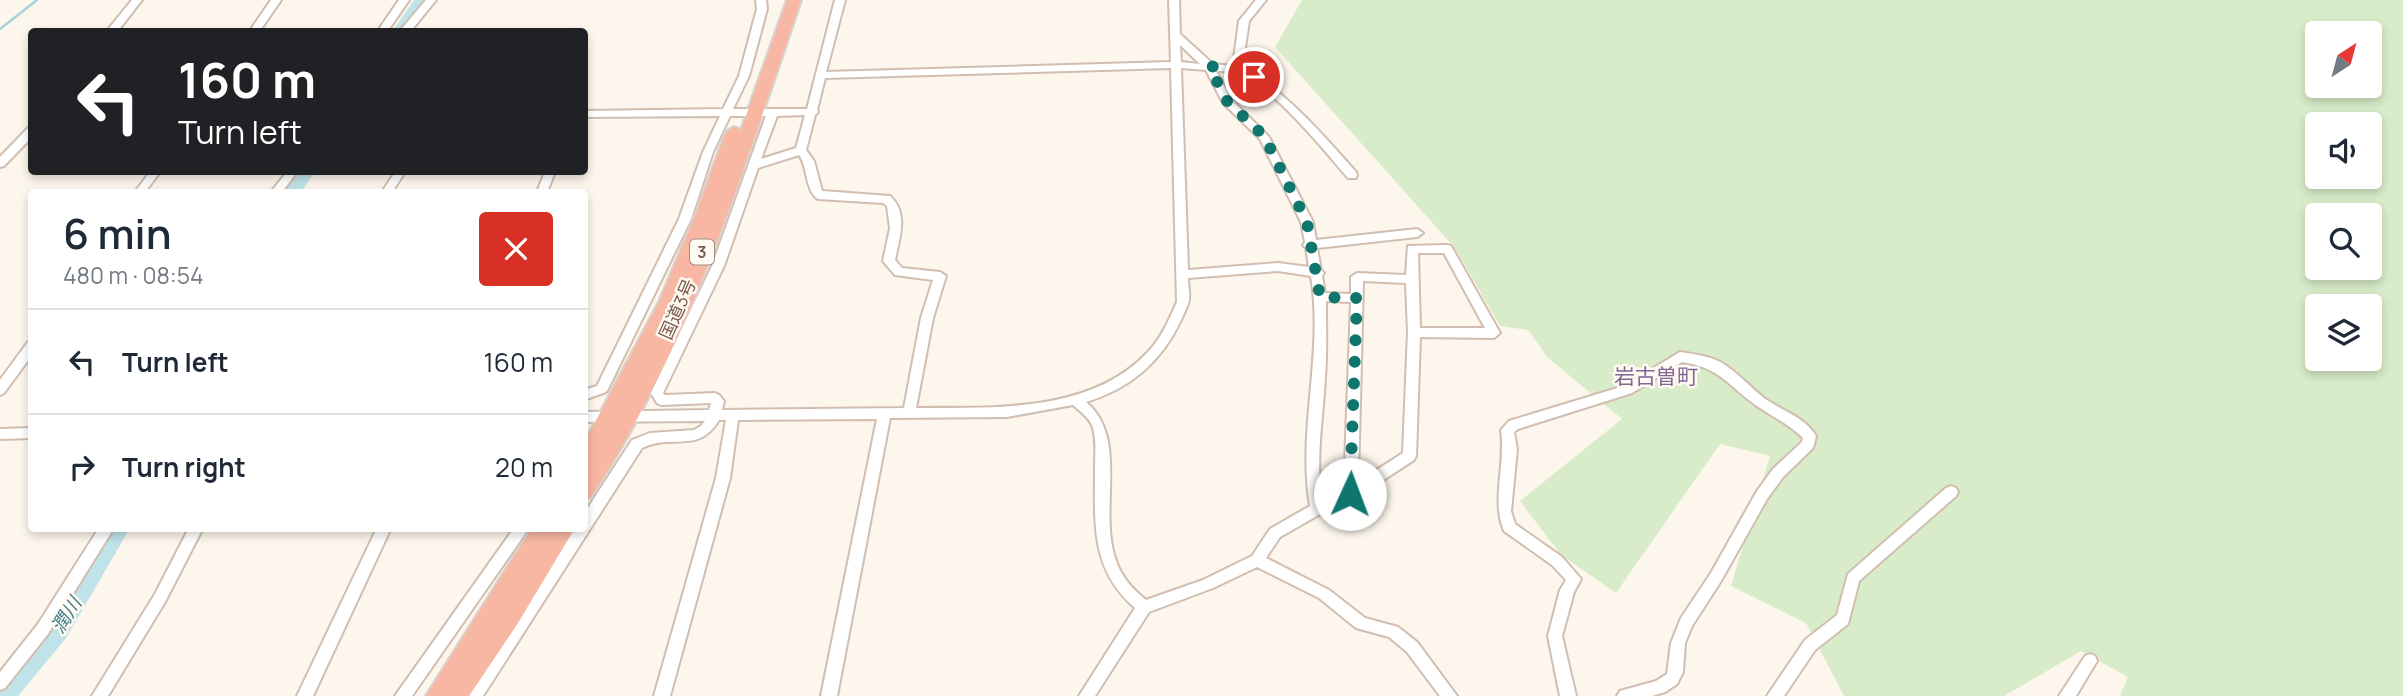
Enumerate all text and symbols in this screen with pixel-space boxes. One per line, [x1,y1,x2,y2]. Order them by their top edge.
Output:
north arrow [2305,21,2382,98]
map controls [2305,21,2382,371]
text: 160 m [178,46,316,113]
pin [1224,47,1284,107]
icon: left [63,56,154,147]
icon: arrive [1235,58,1273,96]
text: Turn left [178,110,302,154]
button: sound [2305,112,2382,189]
button: search [2305,203,2382,280]
text: 6 min [63,204,172,262]
button: close [479,212,553,286]
road number: 3 [690,240,714,264]
text: 480 m · 08:54 [63,259,204,291]
street label: 国道3号 [653,275,701,343]
button: layers [2305,294,2382,371]
icon: left [63,343,101,381]
text: Turn left [122,344,229,380]
text: 160 m [484,344,553,380]
district label: 岩古曽町 [1614,362,1698,390]
icon: right [63,448,101,486]
text: Turn right [122,449,246,485]
text: 20 m [495,449,553,485]
position arrow [1313,457,1387,531]
water label: 潤川 [45,590,88,638]

